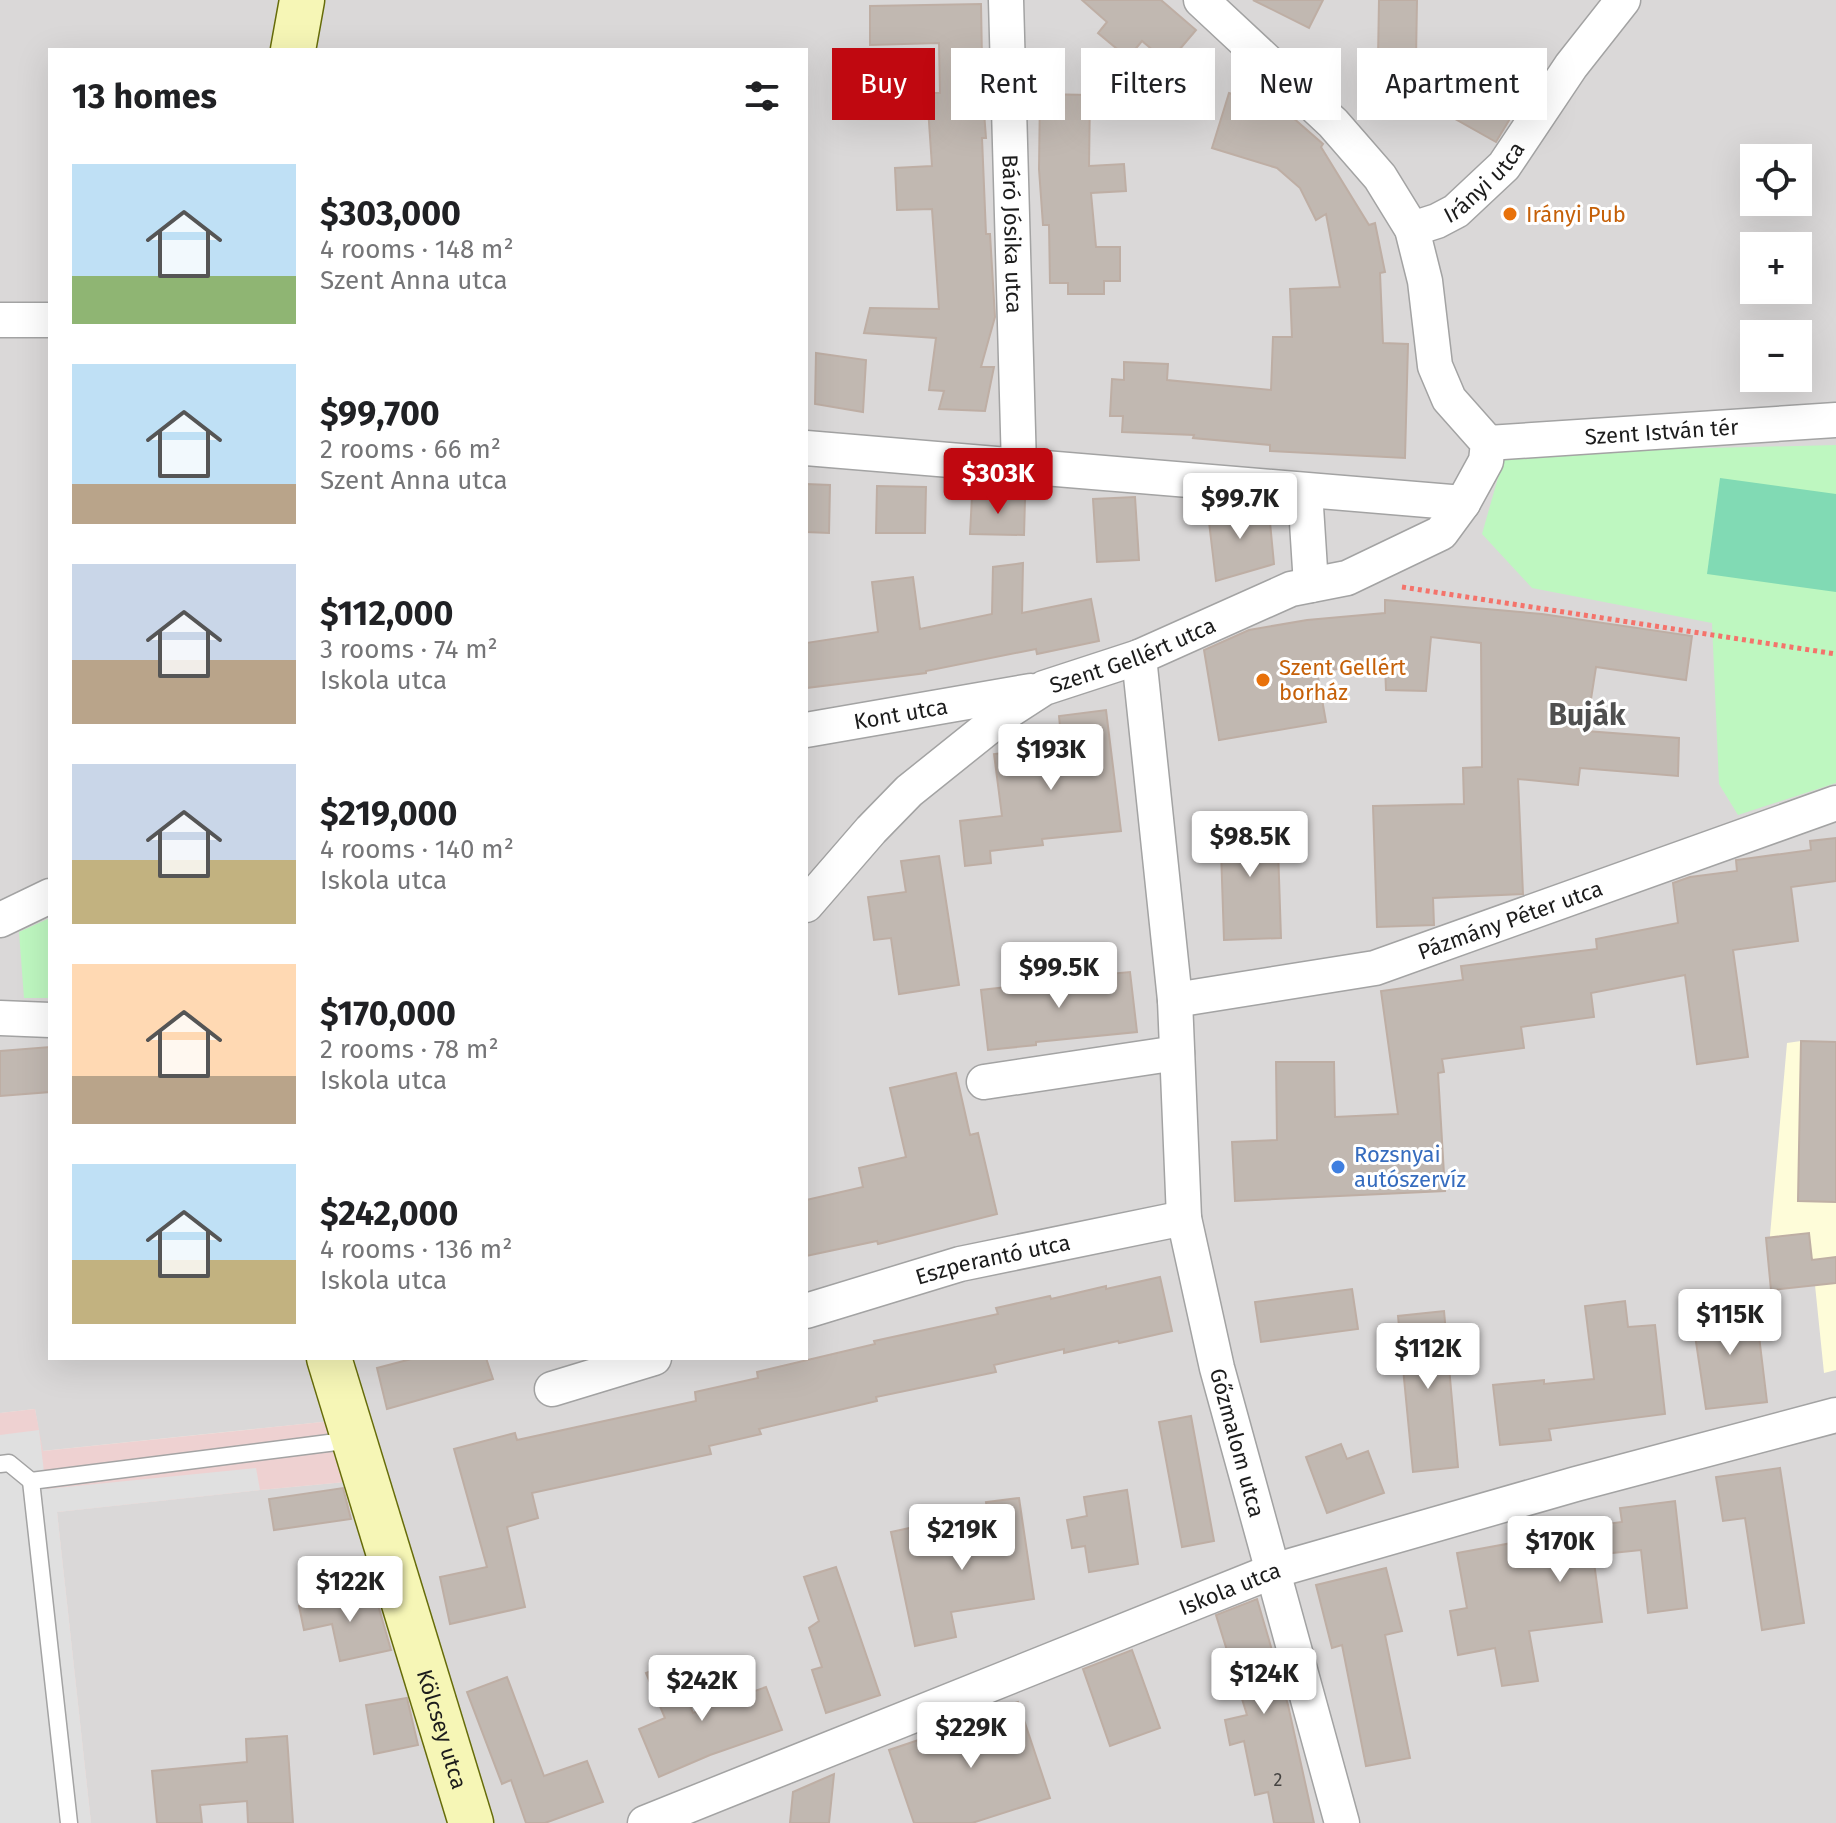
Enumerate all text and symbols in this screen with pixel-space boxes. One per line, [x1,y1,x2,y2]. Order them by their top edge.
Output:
chip: Buy [832,48,935,120]
chip: Rent [951,48,1065,120]
chip: Filters [1081,48,1215,120]
chip: New [1231,48,1341,120]
chip: Apartment [1357,48,1547,120]
icon: filters [740,74,784,118]
text: 13 homes [72,76,217,117]
street label: Irányi utca [1439,137,1531,229]
map controls [1740,144,1812,392]
button: locate [1740,144,1812,216]
street label: Báró Jósika utca [996,154,1028,314]
text: $303,000 [320,193,461,234]
icon: home [136,196,232,292]
place label: Irányi Pub [1526,201,1626,228]
marker: Irányi Pub [1501,205,1519,223]
button: + [1740,232,1812,304]
text: 4 rooms · 148 m² [320,234,514,265]
text: Szent Anna utca [320,265,508,296]
button: − [1740,320,1812,392]
text: $99,700 [320,393,440,434]
icon: home [136,396,232,492]
street label: Szent István tér [1584,413,1740,451]
text: 2 rooms · 66 m² [320,434,501,465]
pin: $303K [942,448,1054,516]
text: $303K [962,458,1034,489]
text: Szent Anna utca [320,465,508,496]
pin: $99.7K [1175,473,1305,541]
text: $99.7K [1201,483,1279,514]
text: $112,000 [320,593,453,634]
icon: home [136,596,232,692]
street label: Szent Gellért utca [1046,612,1220,699]
text: 3 rooms · 74 m² [320,634,498,665]
place label: Szent Gellért borház [1279,654,1406,706]
text: Iskola utca [320,665,447,696]
marker: Szent Gellért borház [1254,671,1272,689]
street label: Kont utca [852,693,950,736]
district label: Buják [1548,697,1626,733]
pin: $193K [995,724,1107,792]
text: $193K [1016,734,1086,765]
text: $219,000 [320,793,457,834]
icon: home [136,796,232,892]
pin: $98.5K [1185,811,1315,879]
text: $98.5K [1210,821,1290,852]
text: 4 rooms · 140 m² [320,834,514,865]
text: Iskola utca [320,865,447,896]
street label: Pázmány Péter utca [1414,875,1606,966]
pin: $99.5K [994,942,1124,1010]
text: $99.5K [1019,952,1099,983]
text: $170,000 [320,993,456,1034]
icon: home [136,996,232,1092]
text: 2 rooms · 78 m² [320,1034,499,1065]
text: Iskola utca [320,1065,447,1096]
place label: Rozsnyai autószervíz [1354,1141,1466,1193]
marker: Rozsnyai autószervíz [1329,1158,1347,1176]
text: $242,000 [320,1193,458,1234]
icon: home [136,1196,232,1292]
street label: Eszperantó utca [912,1229,1073,1291]
text: 4 rooms · 136 m² [320,1234,512,1265]
text: Iskola utca [320,1265,447,1296]
pin: $115K [1674,1289,1786,1357]
text: $115K [1696,1299,1764,1330]
pin: $112K [1372,1323,1484,1391]
text: $112K [1395,1333,1461,1364]
street label: Gőzmalom utca [1204,1365,1270,1520]
pin: $219K [906,1504,1018,1572]
text: $219K [927,1514,997,1545]
pin: $170K [1504,1516,1616,1584]
text: $170K [1526,1526,1594,1557]
pin: $122K [294,1556,406,1624]
street label: Iskola utca [1175,1557,1284,1621]
text: $122K [316,1566,384,1597]
pin: $124K [1208,1648,1320,1716]
pin: $242K [646,1655,758,1723]
text: $124K [1229,1658,1299,1689]
text: $242K [667,1665,737,1696]
street label: Kölcsey utca [411,1666,473,1792]
pin: $229K [915,1702,1027,1770]
text: $229K [935,1712,1007,1743]
house number: 2 [1274,1769,1283,1791]

